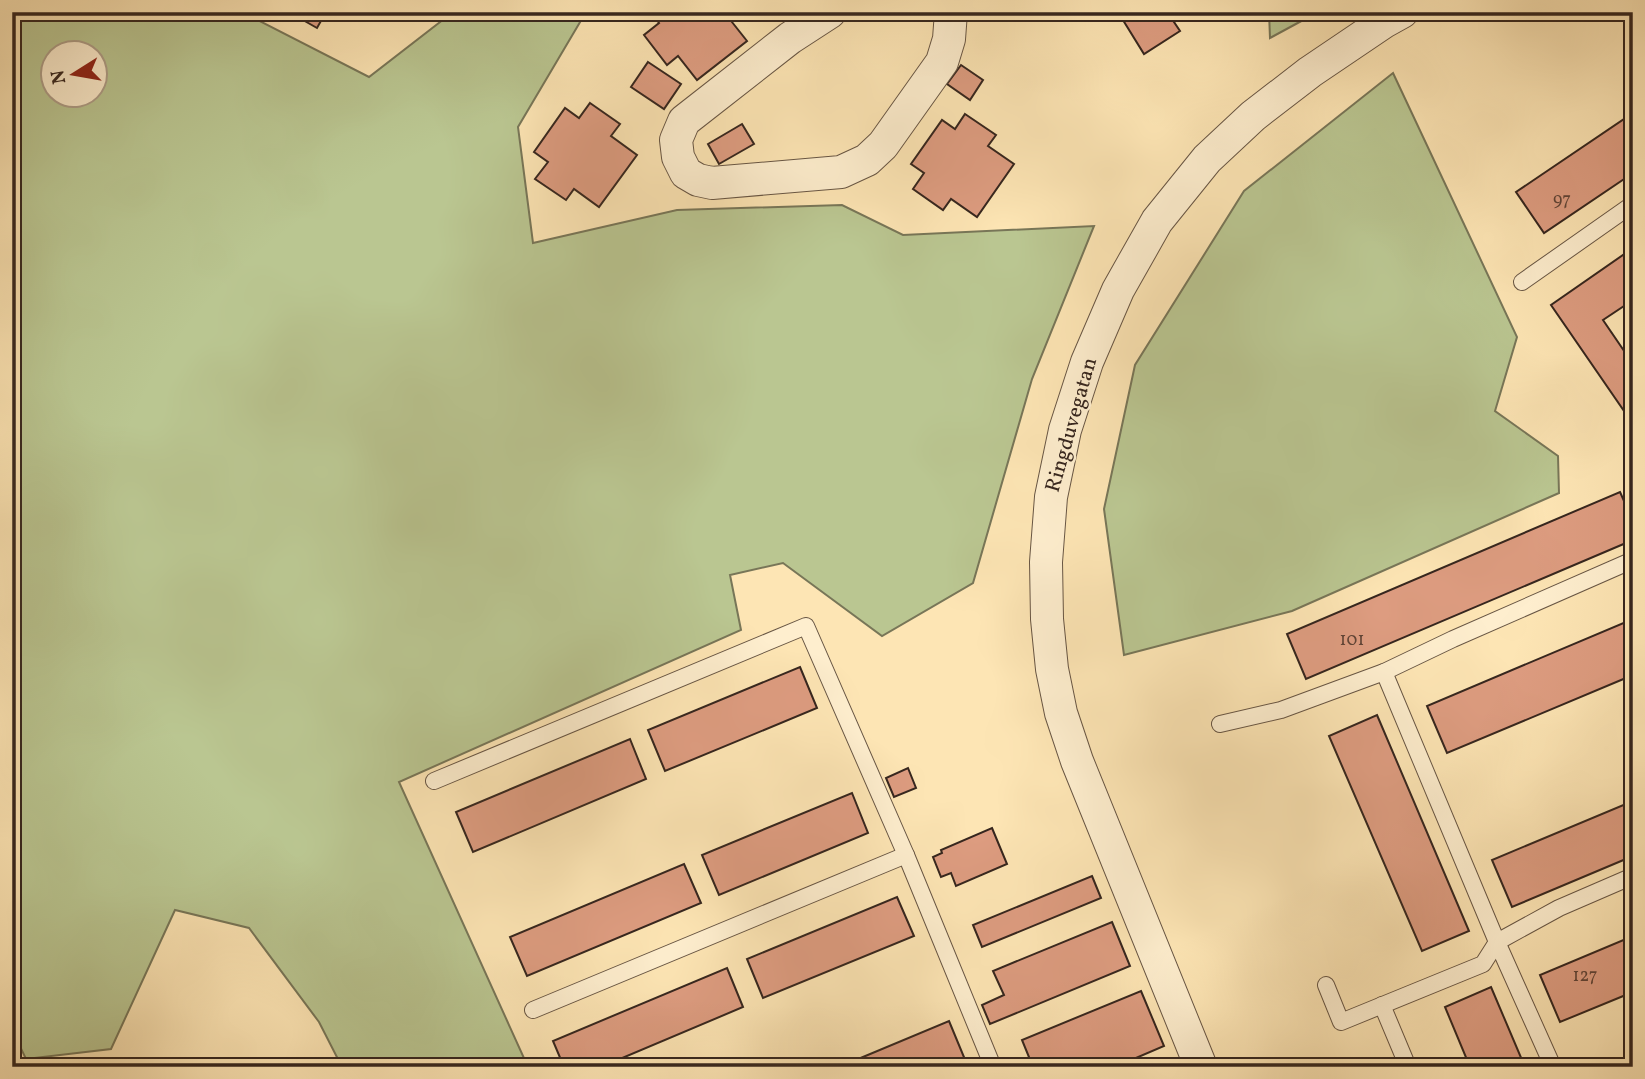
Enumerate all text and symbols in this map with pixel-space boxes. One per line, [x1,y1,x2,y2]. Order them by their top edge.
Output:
north arrow [38,38,108,108]
text: N [45,67,73,86]
house number: 97 [1553,188,1571,213]
street label: Ringduvegatan [1039,354,1105,496]
house number: 101 [1340,628,1364,653]
house number: 127 [1573,964,1597,989]

